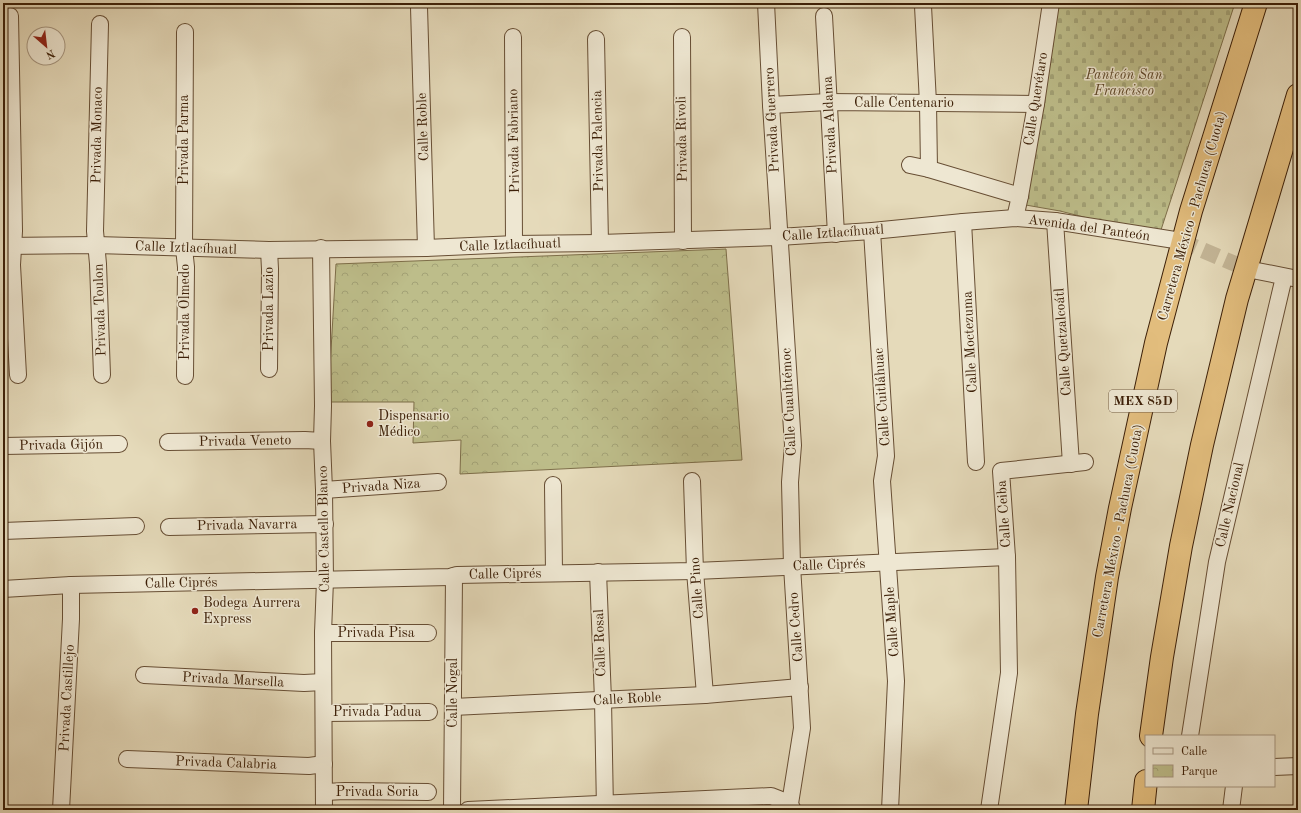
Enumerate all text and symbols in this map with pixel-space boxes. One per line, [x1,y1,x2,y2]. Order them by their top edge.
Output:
north arrow [26,26,66,66]
text: N [43,47,56,61]
street label: Calle Querétaro [1022,51,1050,147]
street label: Privada Guerrero [762,67,782,173]
park label: Panteón San Francisco [1085,68,1162,98]
street label: Privada Aldama [820,76,840,174]
street label: Privada Monaco [89,86,105,184]
street label: Privada Fabriano [506,89,522,193]
street label: Privada Palencia [590,90,606,192]
street label: Calle Roble [415,92,431,162]
street label: Privada Parma [177,95,191,185]
street label: Privada Rivoli [674,96,690,182]
street label: Calle Centenario [854,96,954,110]
street label: Carretera México - Pachuca (Cuota) [1155,110,1229,322]
street label: Avenida del Panteón [1027,212,1151,244]
street label: Calle Iztlacíhuatl [782,222,885,244]
street label: Calle Iztlacíhuatl [459,236,561,254]
street label: Calle Iztlacíhuatl [135,239,237,257]
street label: Privada Toulon [91,263,109,357]
street label: Privada Olmedo [178,264,192,360]
street label: Privada Lazio [262,267,276,351]
street label: Calle Quetzalcoátl [1052,287,1074,397]
street label: Calle Moctezuma [960,291,980,393]
street label: Calle Cuauhtémoc [779,347,799,457]
street label: Calle Cuitláhuac [872,347,892,447]
road number: MEX 85D [1109,390,1177,412]
place label: Dispensario Médico [378,409,450,439]
marker: Dispensario Médico [365,419,375,429]
street label: Carretera México - Pachuca (Cuota) [1090,423,1146,639]
street label: Privada Veneto [198,433,292,449]
street label: Privada Gijón [19,437,104,453]
street label: Calle Nacional [1213,461,1247,549]
street label: Calle Castello Blanco [316,465,332,593]
street label: Privada Niza [341,476,421,496]
street label: Calle Ceiba [995,480,1013,548]
street label: Privada Navarra [197,517,297,533]
street label: Calle Pino [688,557,706,619]
street label: Calle Ciprés [792,557,866,573]
street label: Calle Ciprés [468,566,542,582]
street label: Calle Ciprés [144,575,218,591]
street label: Calle Maple [883,586,901,658]
street label: Calle Cedro [787,592,805,662]
place label: Bodega Aurrera Express [203,596,301,626]
marker: Bodega Aurrera Express [190,606,200,616]
street label: Calle Rosal [592,609,608,677]
street label: Privada Pisa [337,626,415,640]
street label: Privada Castillejo [57,644,77,752]
street label: Calle Nogal [446,658,460,728]
street label: Privada Marsella [181,670,285,690]
street label: Calle Roble [592,690,662,708]
street label: Privada Padua [333,705,421,719]
legend [1145,735,1275,787]
text: Calle [1181,746,1207,758]
street label: Privada Calabria [175,754,277,772]
text: Parque [1181,766,1218,778]
street label: Privada Soria [335,785,419,799]

